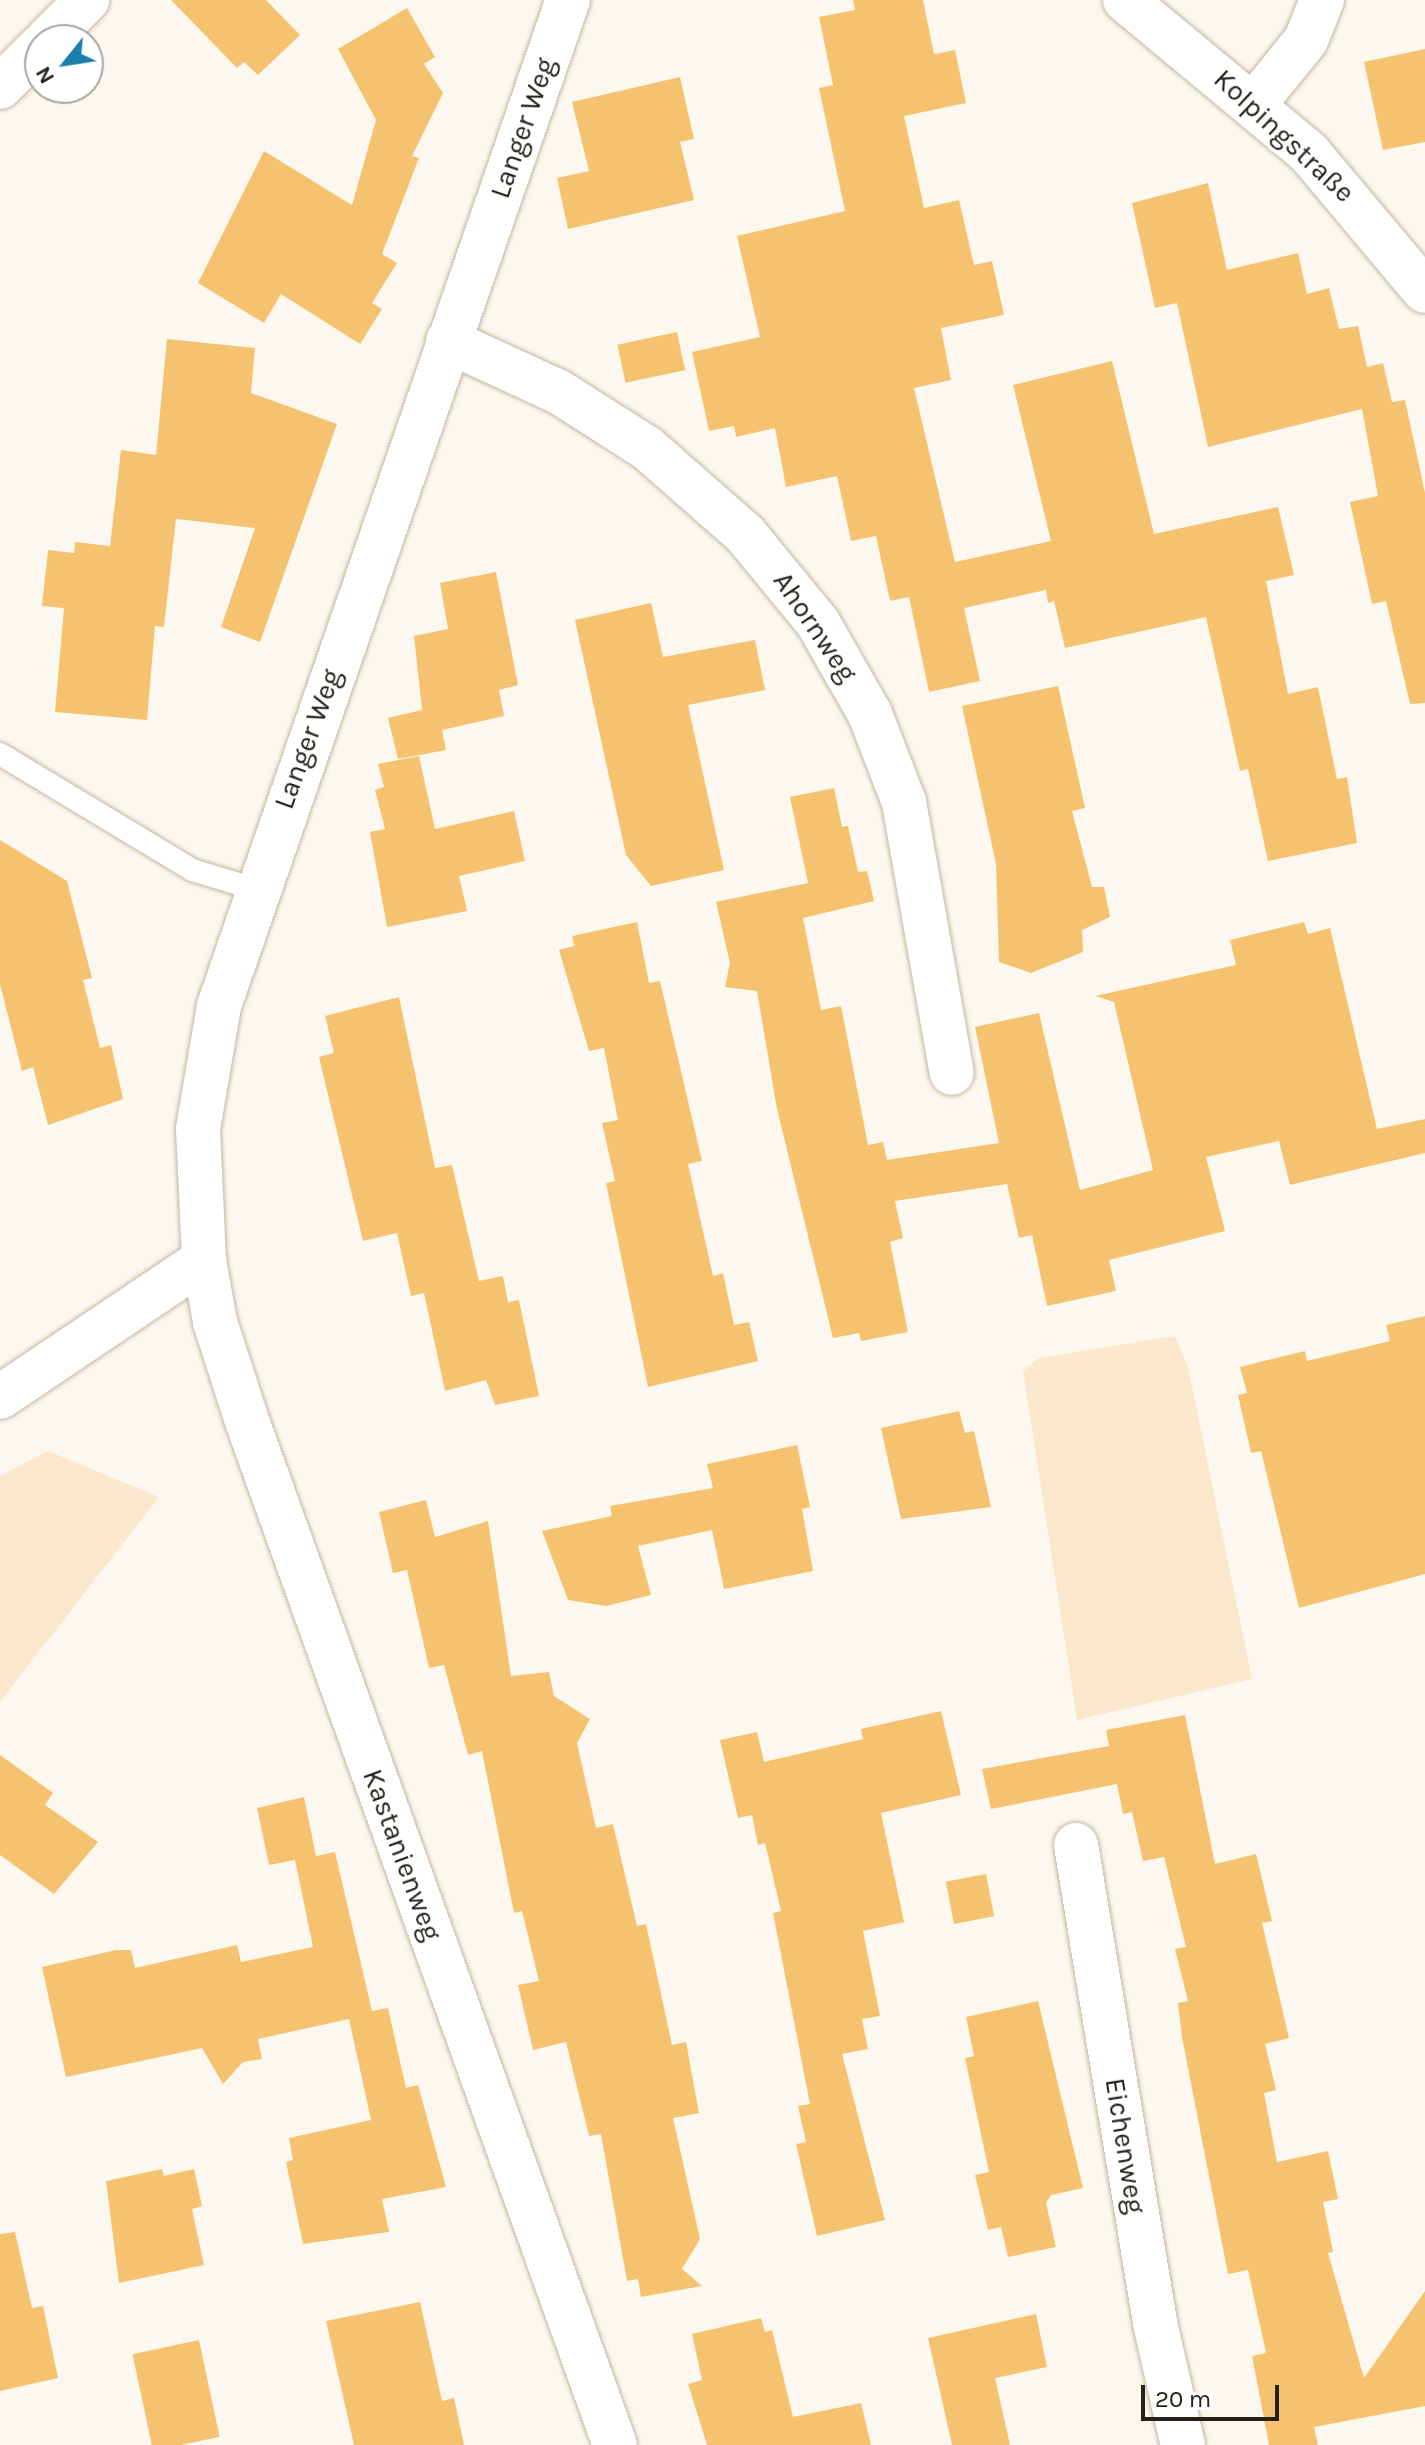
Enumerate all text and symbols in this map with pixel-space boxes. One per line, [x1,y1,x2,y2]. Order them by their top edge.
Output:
north arrow [24,24,104,104]
street label: Langer Weg [483,53,563,203]
text: N [30,62,60,88]
street label: Kolpingstraße [1207,62,1361,210]
street label: Ahornweg [766,565,864,689]
street label: Langer Weg [267,664,349,814]
street label: Kastanienweg [355,1765,449,1945]
street label: Eichenweg [1098,2076,1152,2216]
scale bar [1145,2369,1283,2419]
text: 20 m [1155,2385,1211,2413]

